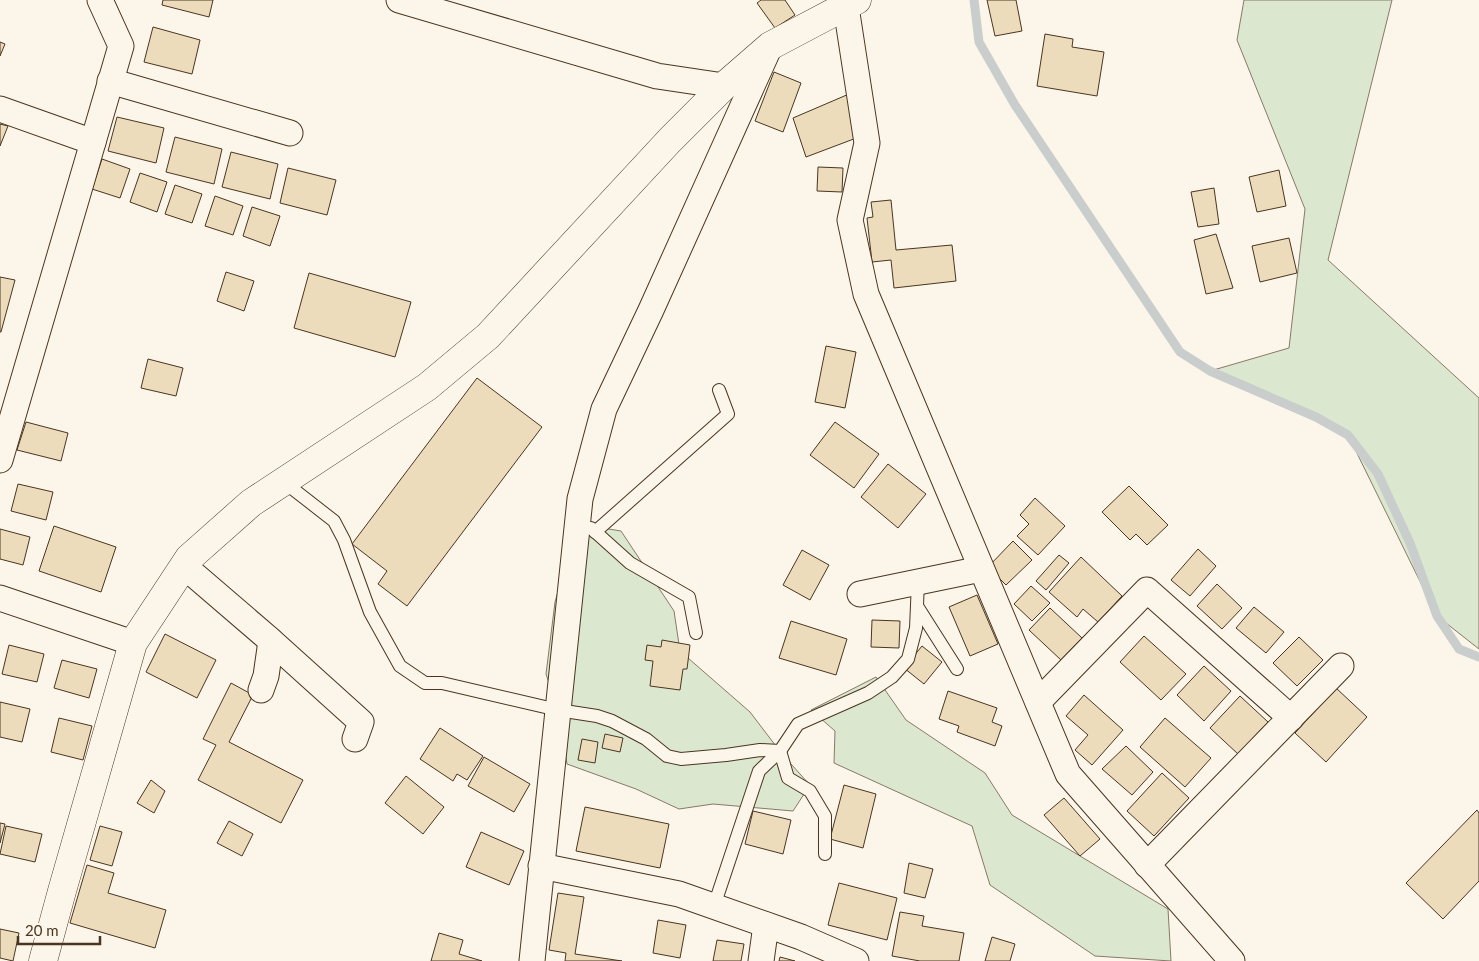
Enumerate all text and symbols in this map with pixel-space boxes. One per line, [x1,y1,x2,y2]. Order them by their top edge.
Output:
scale bar [18,914,100,946]
text: 20 m [25,921,59,939]

